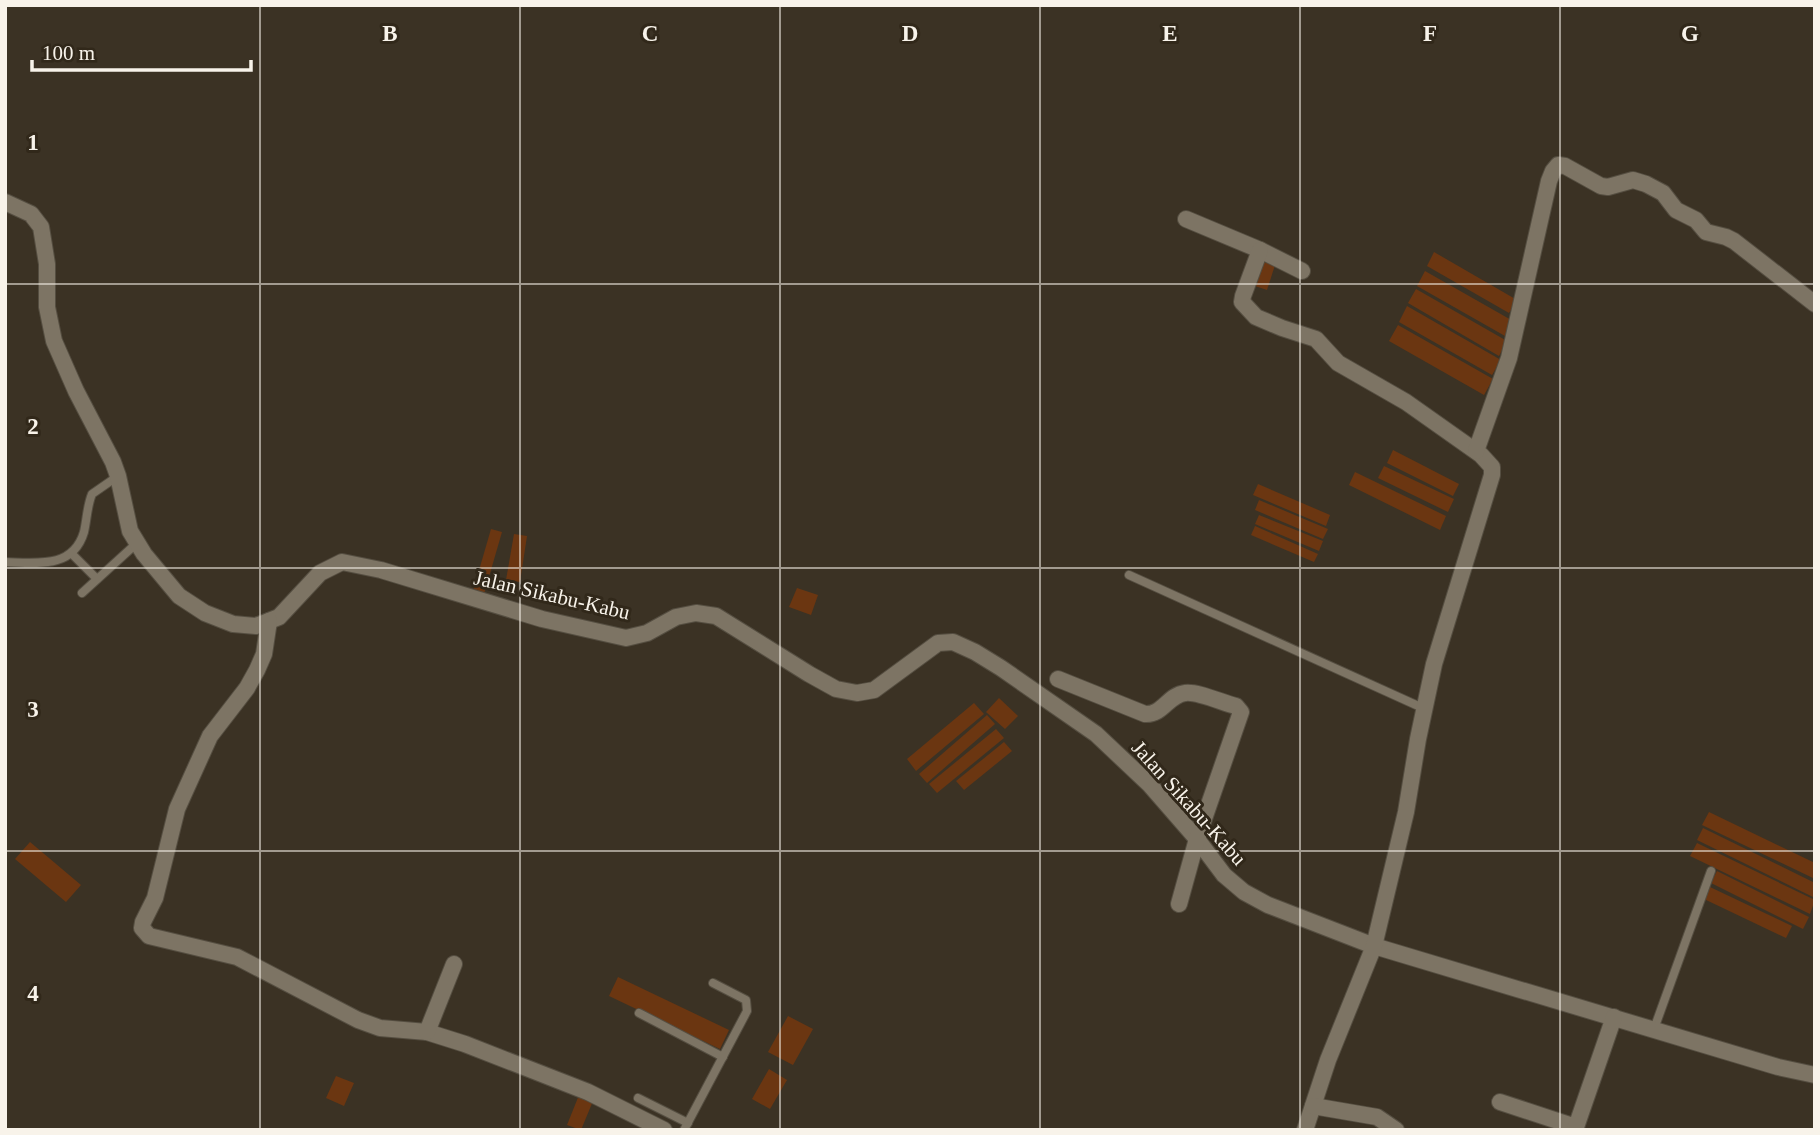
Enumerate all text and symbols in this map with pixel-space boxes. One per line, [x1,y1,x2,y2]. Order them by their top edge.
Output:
text: B [382,21,398,46]
text: C [642,21,658,46]
text: D [902,21,918,46]
text: E [1162,21,1178,46]
text: F [1423,21,1437,46]
text: G [1681,21,1699,46]
scale bar [32,28,250,72]
text: 100 m [42,41,95,65]
text: 1 [27,130,39,155]
text: 2 [27,414,39,439]
street label: Jalan Sikabu-Kabu [472,565,633,625]
text: 3 [27,697,39,722]
street label: Jalan Sikabu-Kabu [1127,736,1252,871]
text: 4 [27,981,39,1006]

